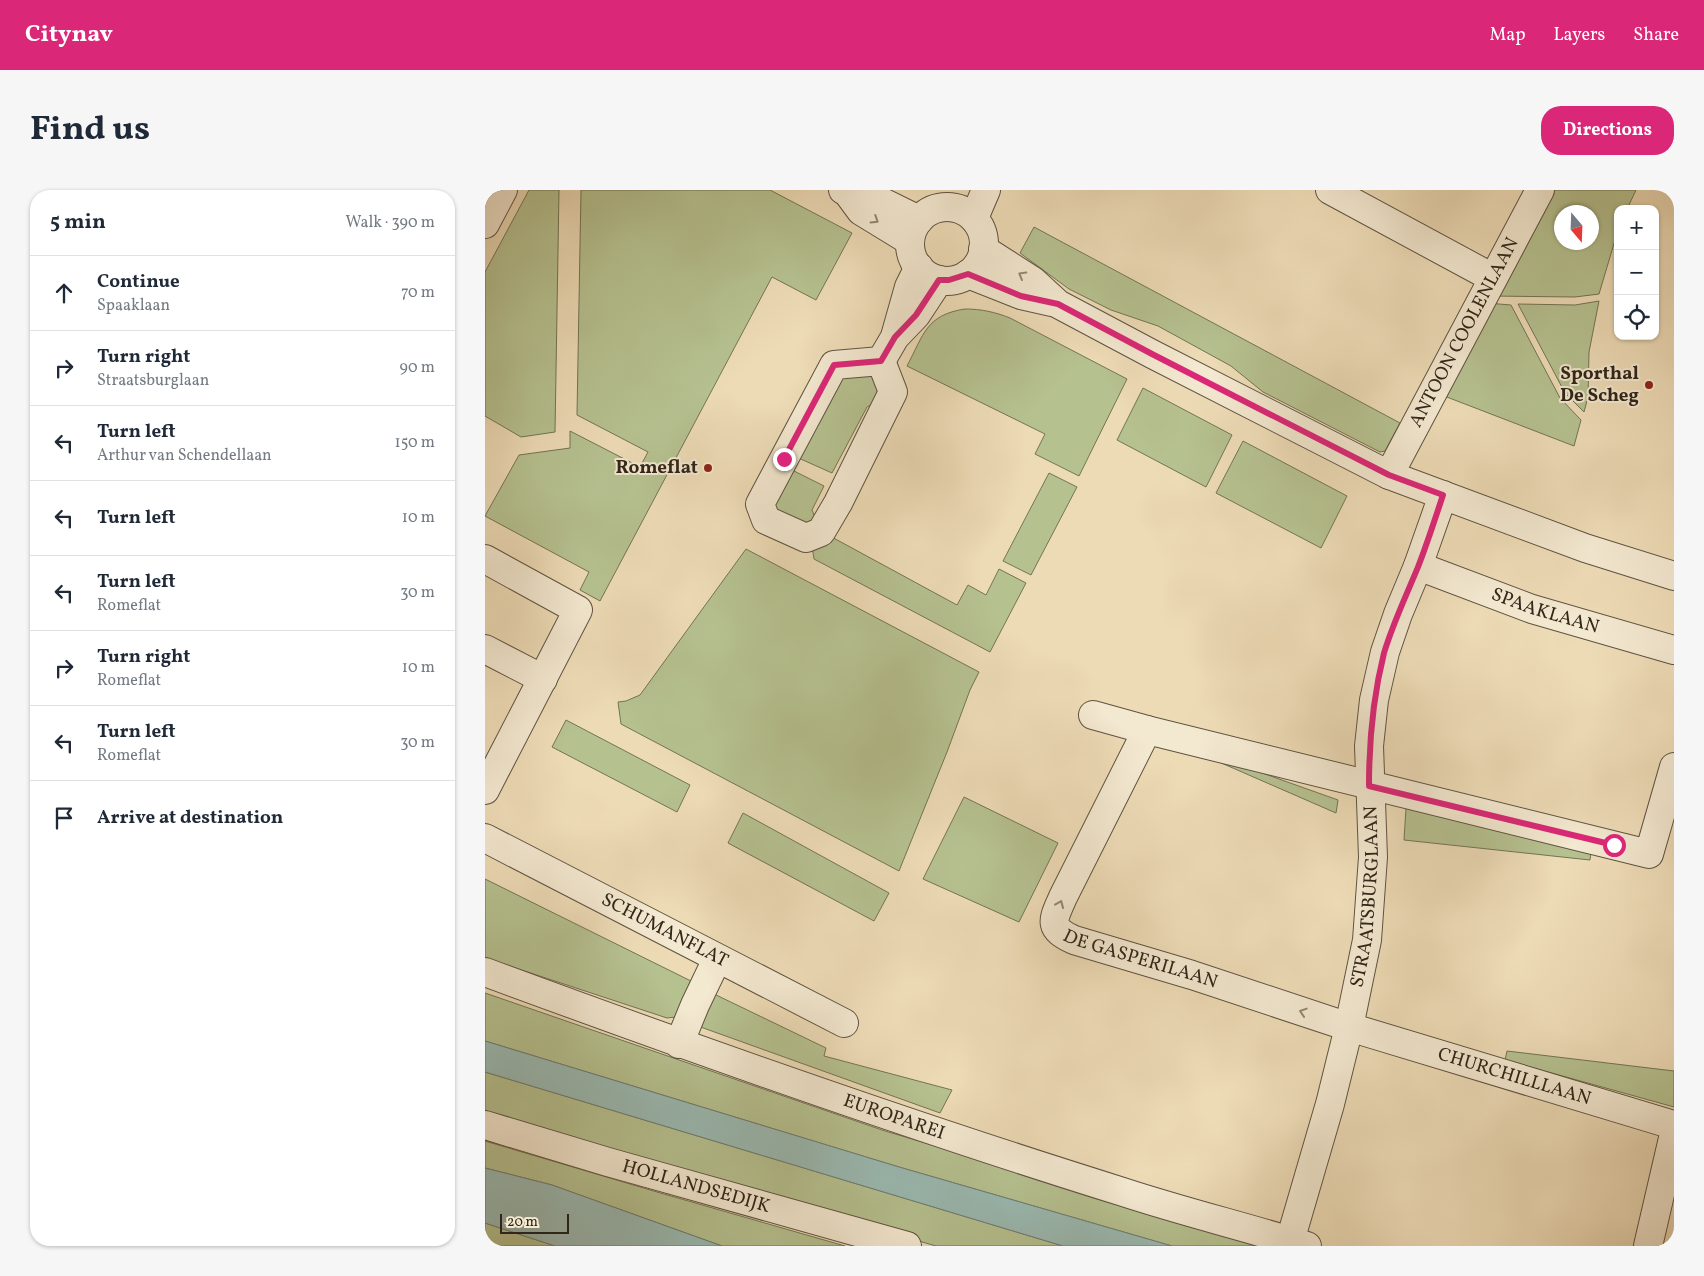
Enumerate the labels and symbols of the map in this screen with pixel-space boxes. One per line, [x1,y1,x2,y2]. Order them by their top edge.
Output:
north arrow [1554,205,1599,250]
one-way arrow [870,213,879,223]
street label: ANTOON COOLENLAAN [1403,233,1525,432]
one-way arrow [1019,271,1028,281]
place label: Sporthal De Scheg [1560,361,1639,409]
marker: Sporthal De Scheg [1643,379,1655,391]
route end [773,448,796,471]
place label: Romeflat [616,455,698,481]
marker: Romeflat [702,462,714,474]
street label: SPAAKLAAN [1487,582,1602,641]
street label: STRAATSBURGLAAN [1344,805,1386,990]
route start [1603,834,1626,857]
street label: SCHUMANFLAT [596,887,733,974]
one-way arrow [1053,900,1064,909]
street label: DE GASPERILAAN [1058,923,1221,996]
one-way arrow [1299,1008,1308,1018]
street label: CHURCHILLLAAN [1434,1042,1594,1112]
street label: EUROPAREI [840,1088,948,1147]
street label: HOLLANDSEDIJK [619,1154,773,1220]
scale bar [500,1211,569,1234]

